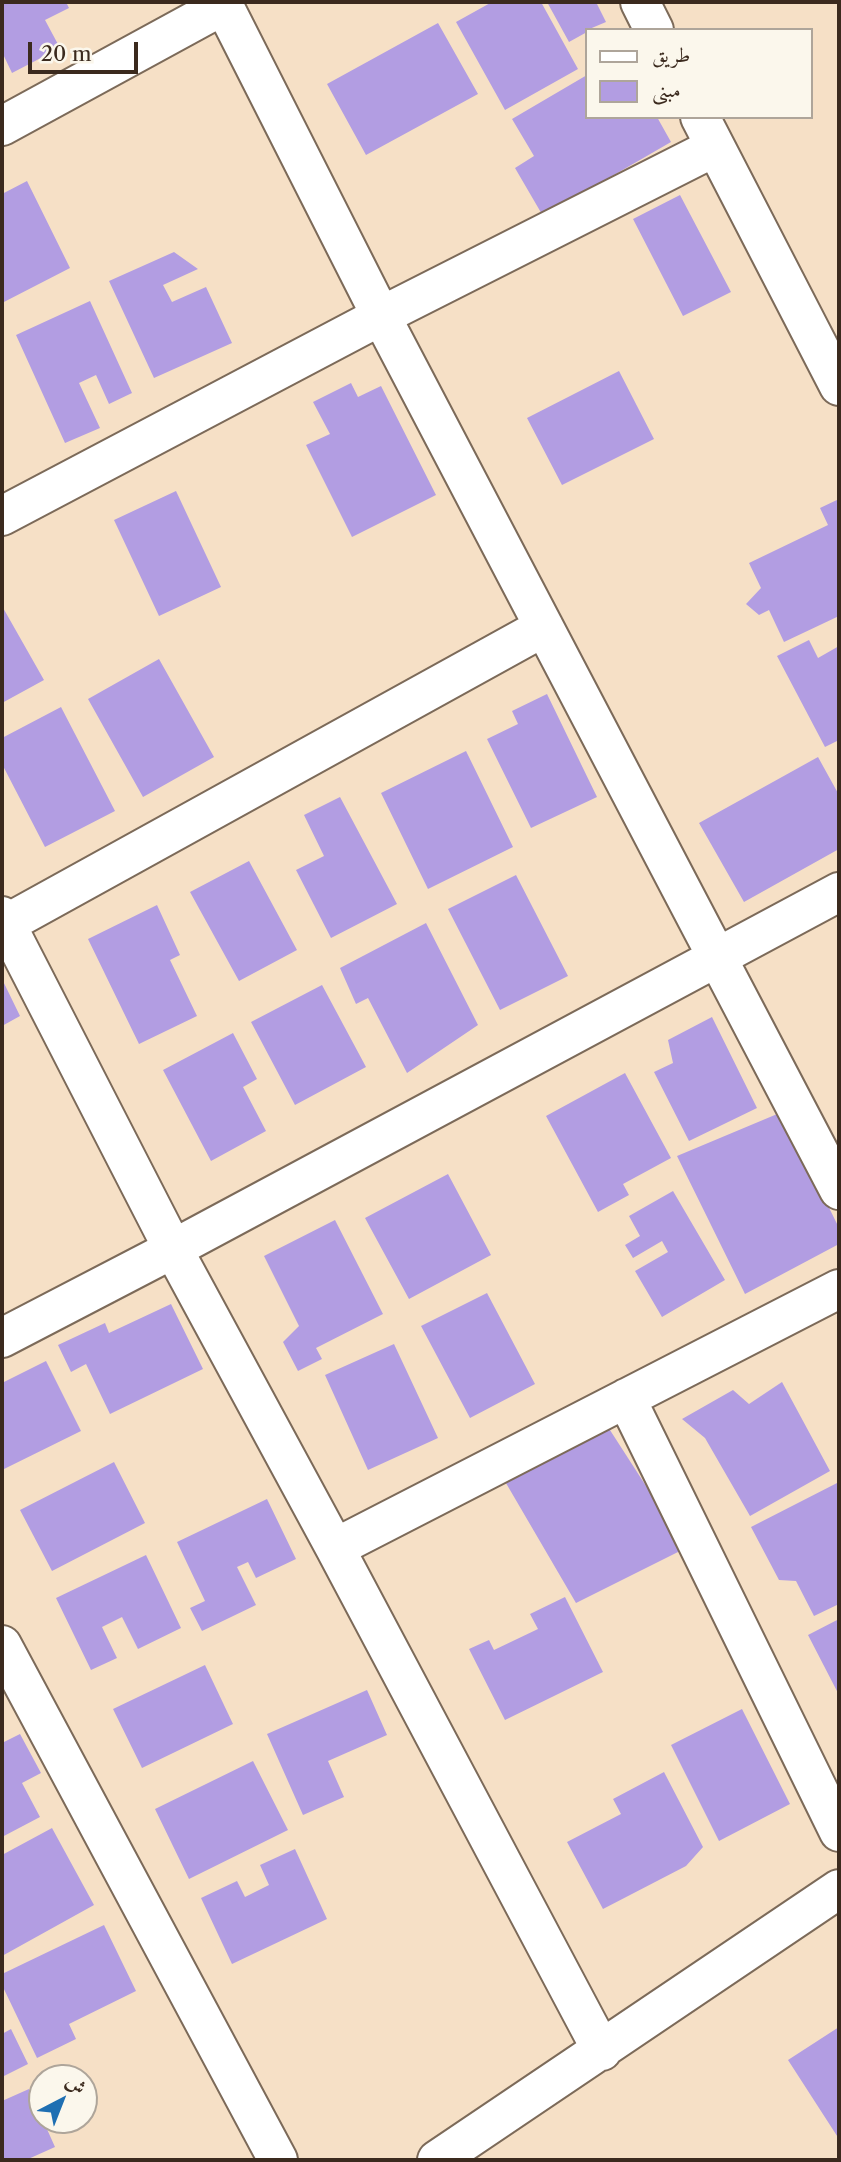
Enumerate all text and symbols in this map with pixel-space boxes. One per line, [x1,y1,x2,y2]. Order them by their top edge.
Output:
scale bar [32,28,142,72]
legend [586,28,813,119]
text: 20 m [41,41,92,66]
text: طريق [652,42,690,67]
text: مبنى [652,77,681,102]
north arrow [28,2064,98,2134]
text: ش [61,2070,91,2099]

